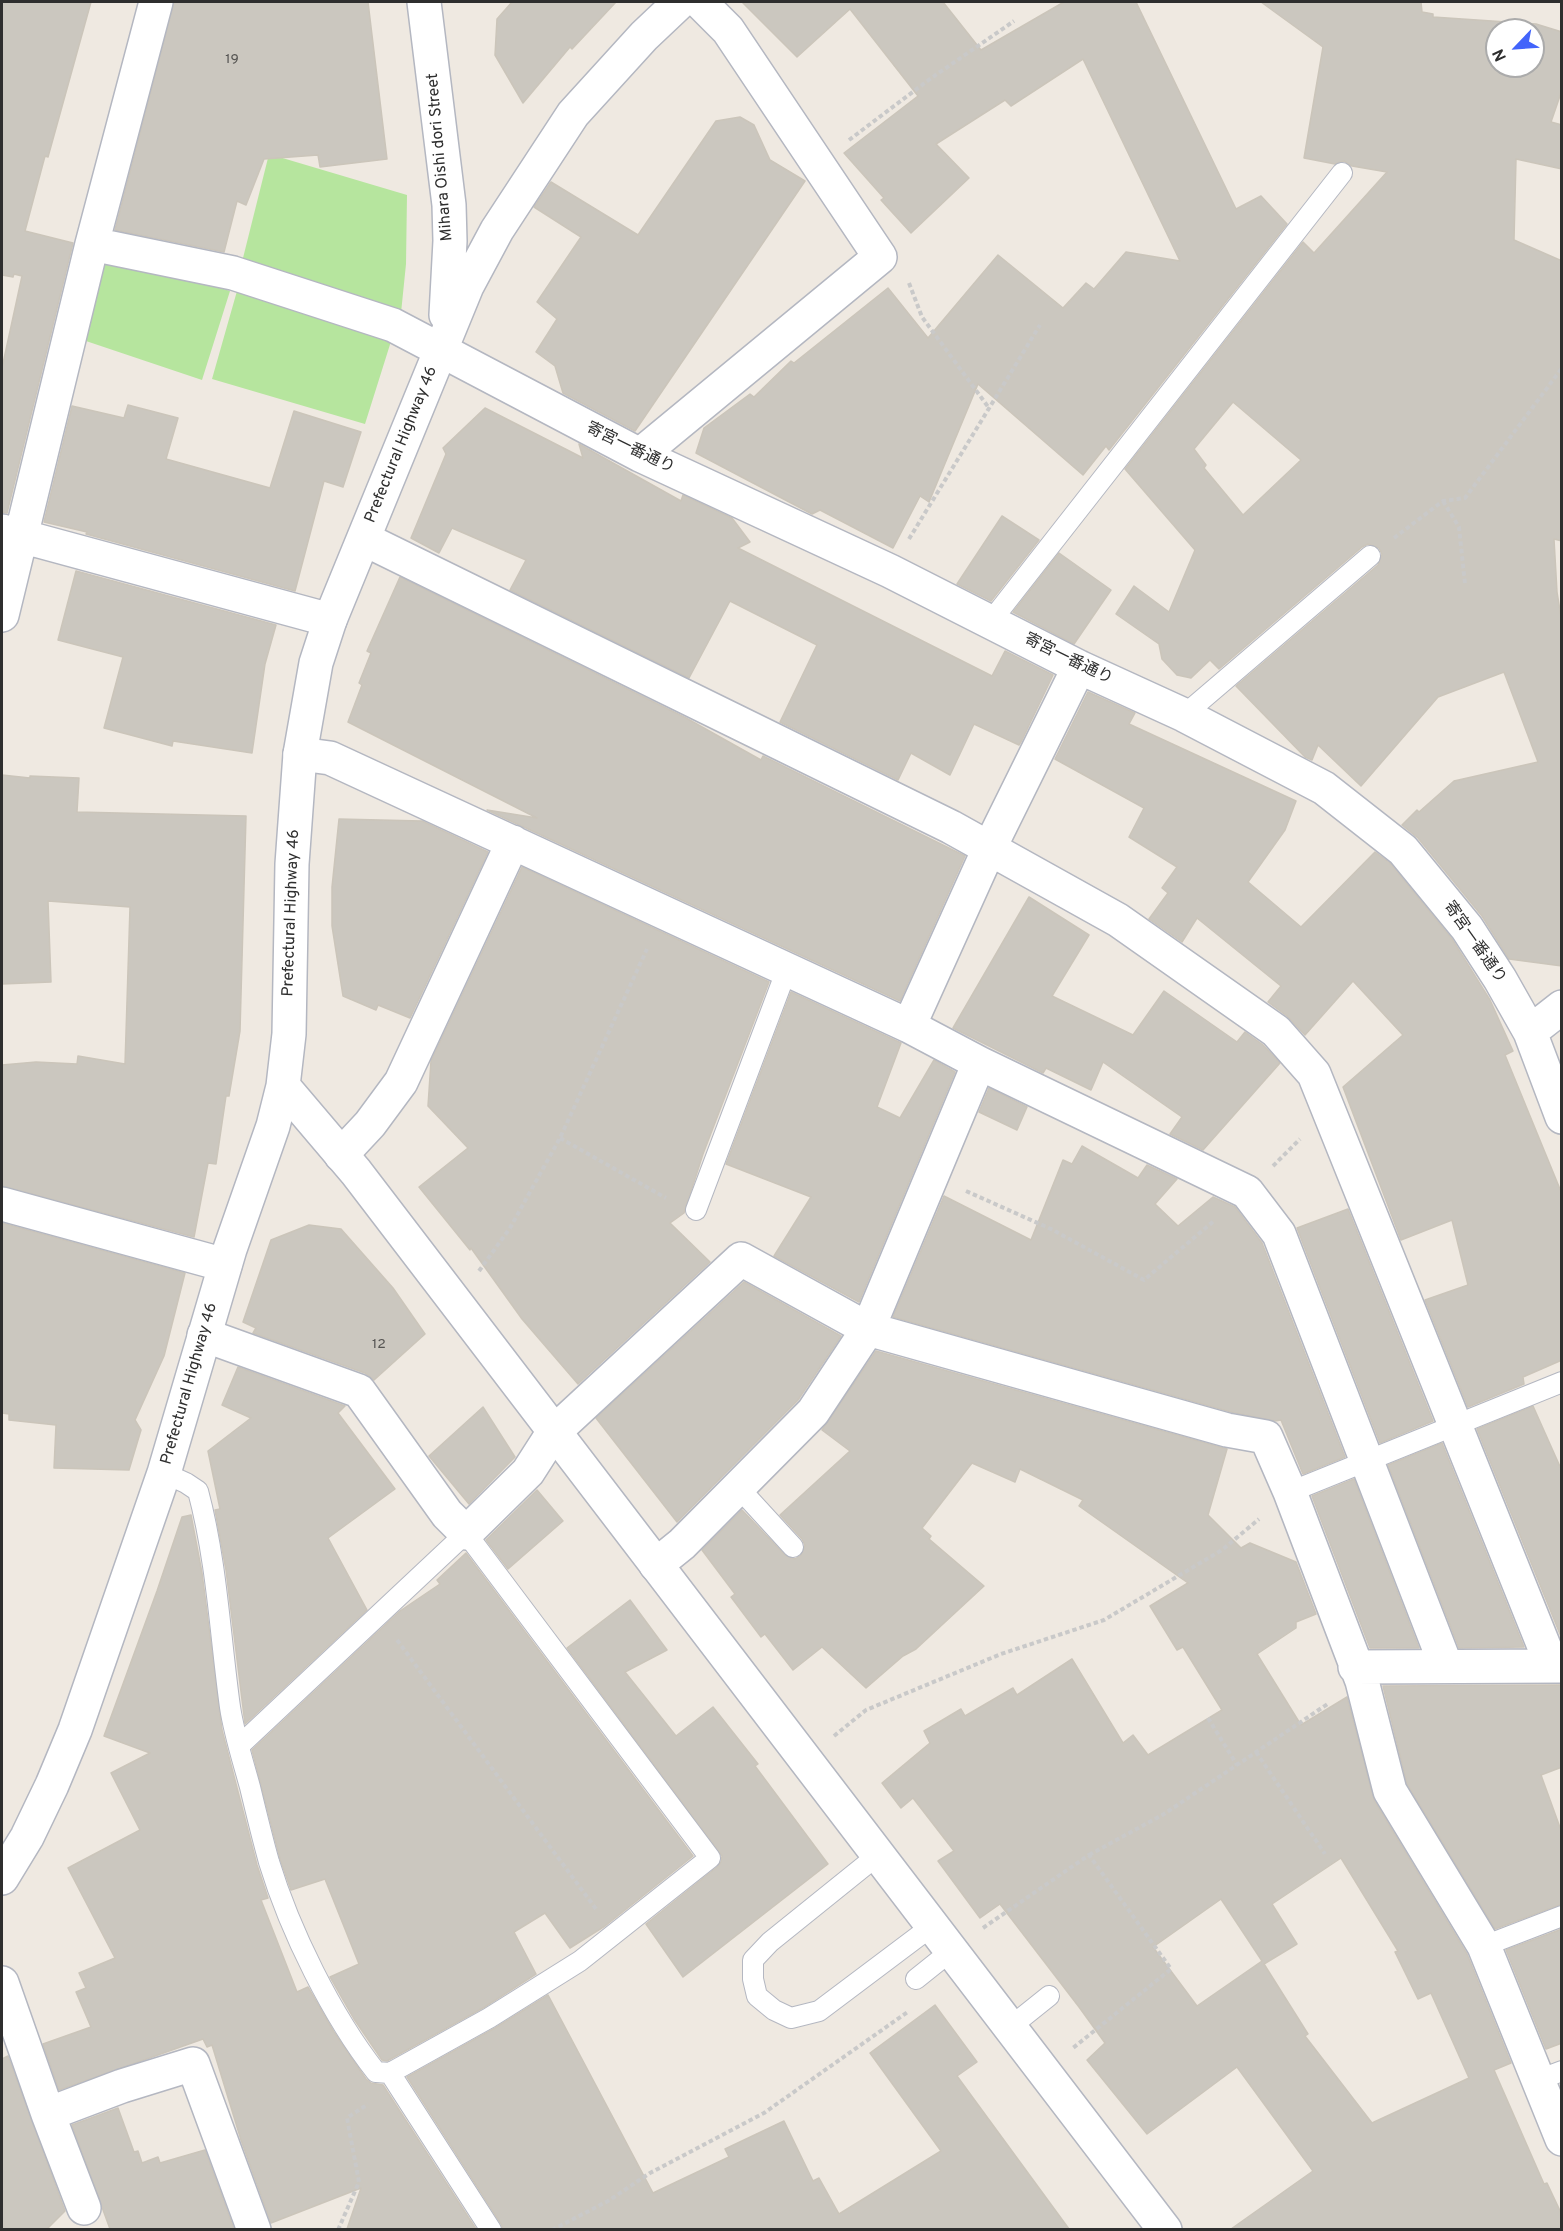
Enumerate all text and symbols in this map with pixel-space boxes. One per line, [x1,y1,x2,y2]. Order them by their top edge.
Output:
north arrow [1485,18,1545,78]
text: N [1489,45,1512,64]
house number: 19 [225,52,239,68]
street label: Mihara Oishi dori Street [424,72,458,242]
street label: Prefectural Highway 46 [362,364,442,526]
street label: 寄宮一番通り [583,419,677,479]
street label: 寄宮一番通り [1021,630,1115,690]
street label: Prefectural Highway 46 [279,829,305,997]
street label: 寄宮一番通り [1439,898,1509,988]
street label: Prefectural Highway 46 [158,1301,222,1467]
house number: 12 [372,1337,386,1353]

